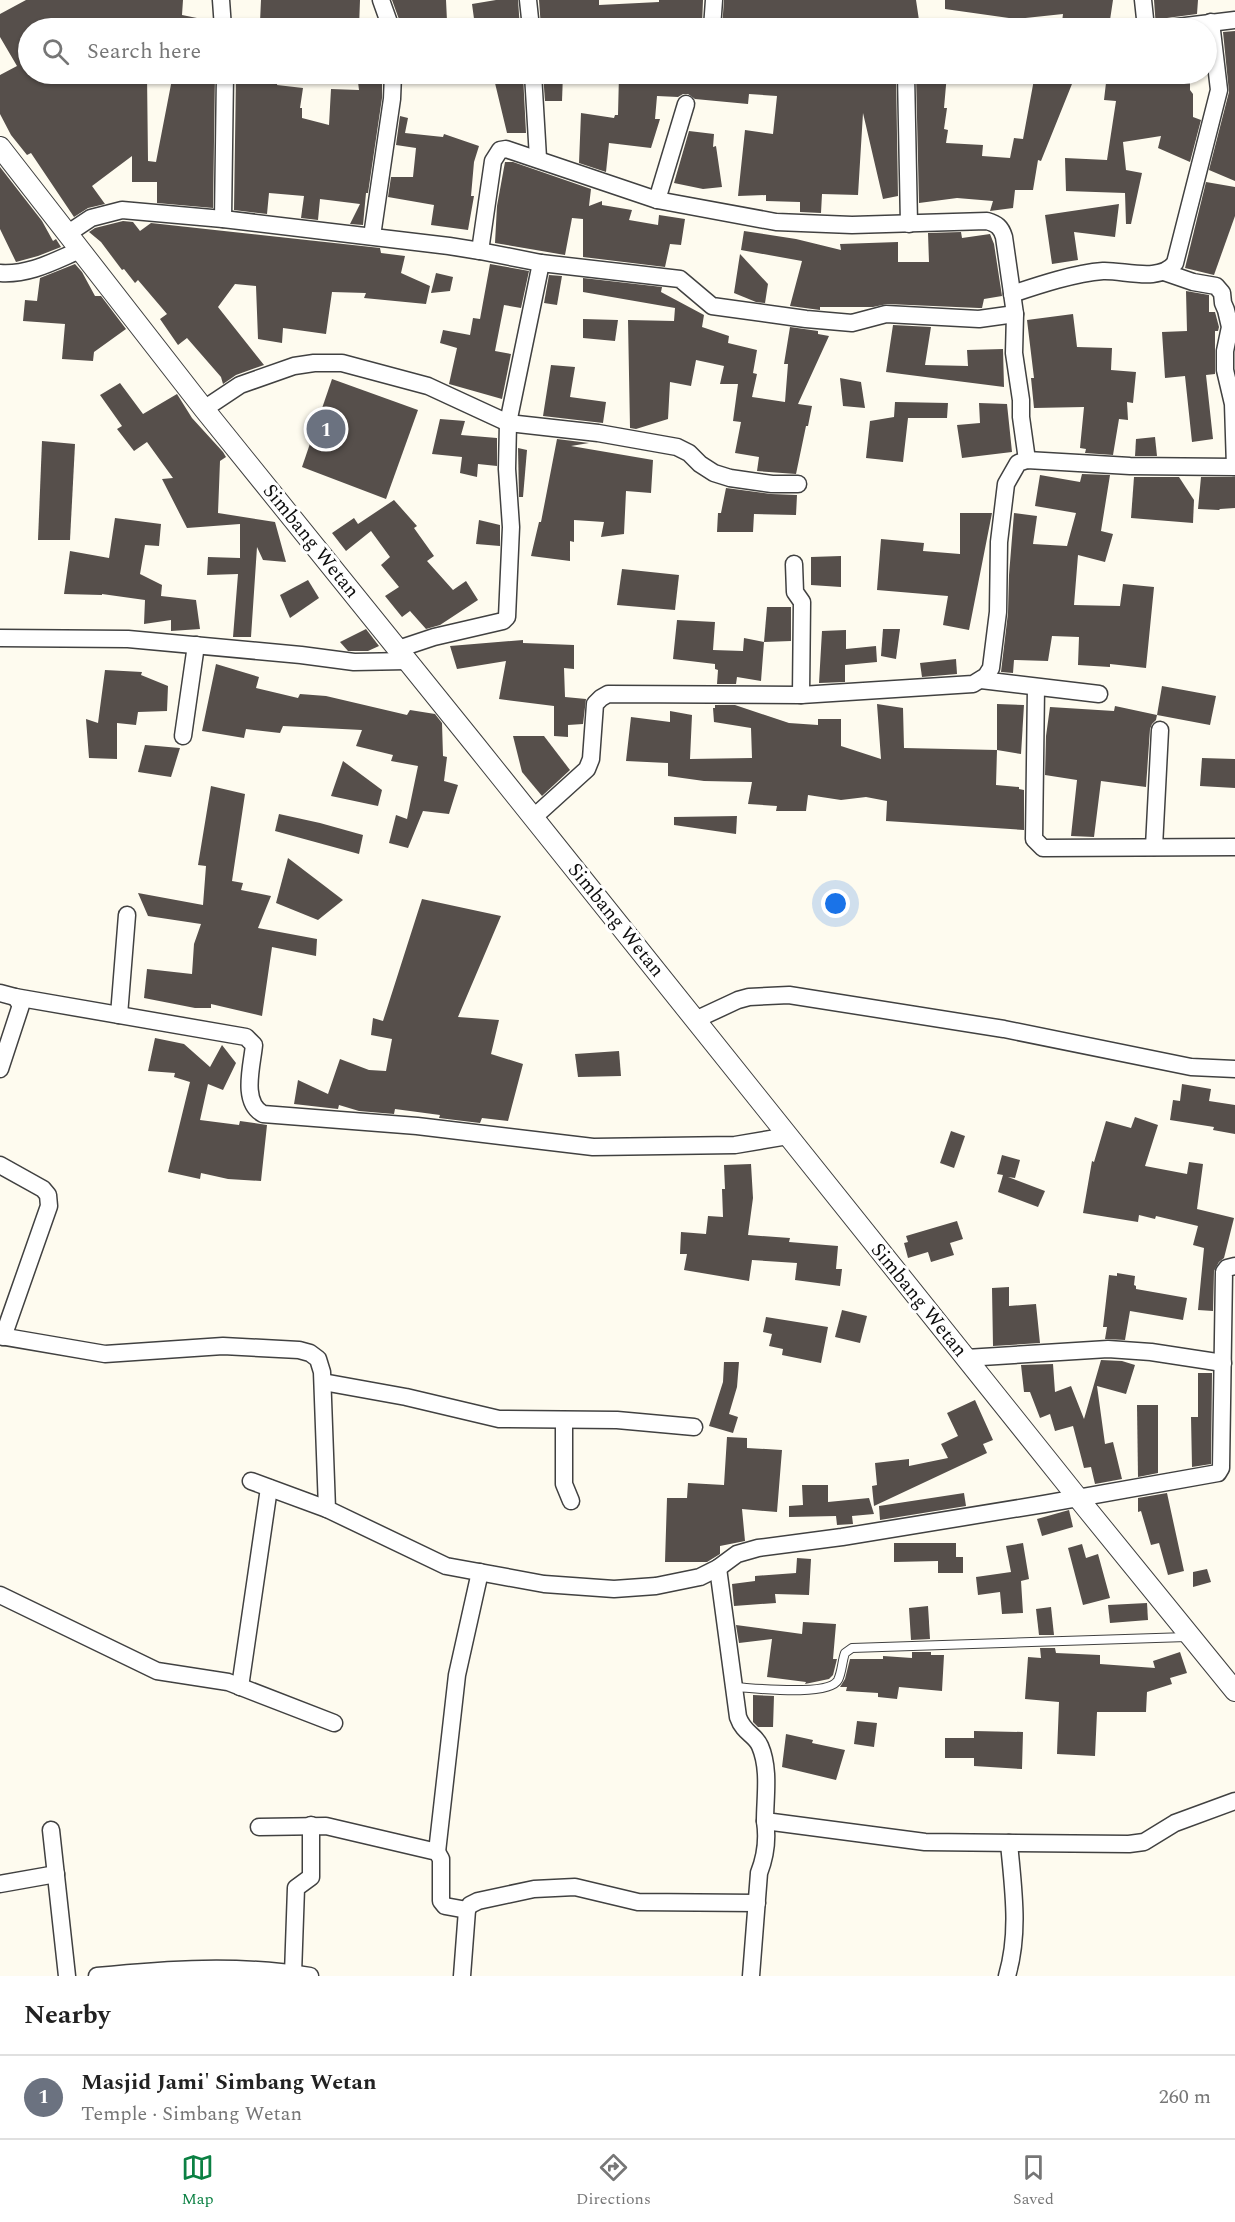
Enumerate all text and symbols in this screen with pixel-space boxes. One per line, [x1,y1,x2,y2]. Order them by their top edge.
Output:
search box [18,18,1217,84]
icon: search [39,35,72,68]
text: Search here [87,35,201,68]
pin: 1 [306,406,346,452]
street label: Simbang Wetan [255,477,367,605]
street label: Simbang Wetan [560,856,672,984]
your location [821,889,850,918]
street label: Simbang Wetan [863,1236,975,1364]
text: Nearby [24,1995,110,2035]
text: Masjid Jami' Simbang Wetan [81,2066,376,2099]
text: 1 [38,2082,49,2112]
text: 260 m [1159,2082,1211,2112]
text: Temple · Simbang Wetan [81,2099,302,2129]
tab: Map [181,2151,214,2211]
tab: Directions [576,2151,651,2211]
tab: Saved [1013,2151,1054,2211]

